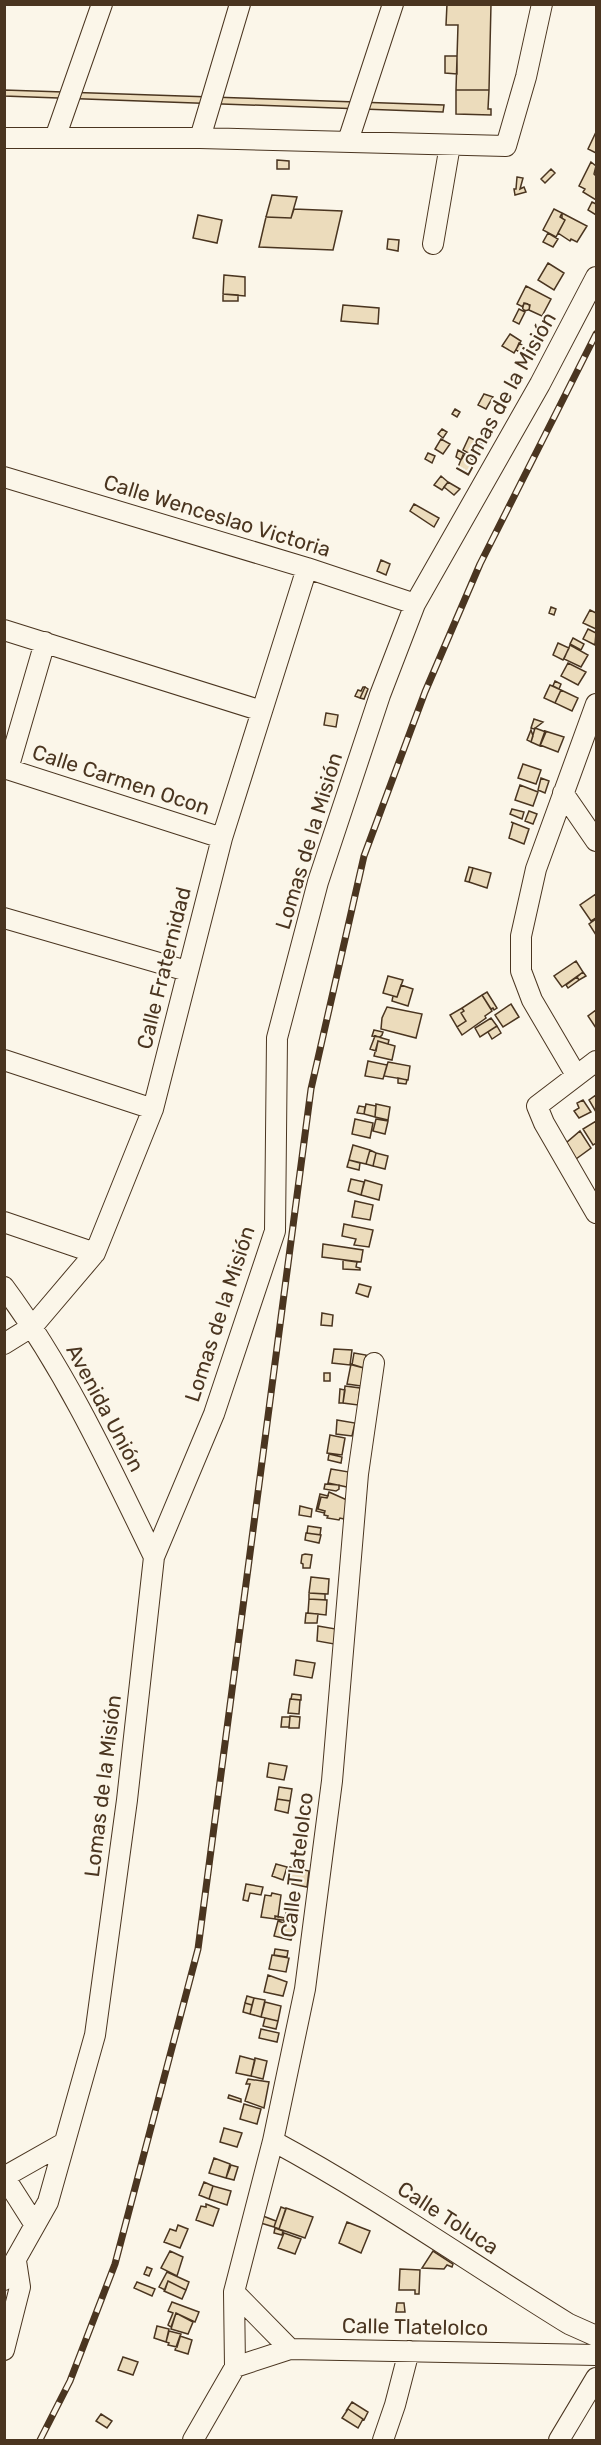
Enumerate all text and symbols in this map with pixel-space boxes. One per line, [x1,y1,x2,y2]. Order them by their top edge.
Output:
street label: Lomas de la Misión [450,308,561,480]
street label: Calle Wenceslao Victoria [101,469,334,562]
street label: Calle Carmen Ocon [29,739,213,820]
street label: Lomas de la Misión [270,750,347,932]
street label: Calle Fraternidad [131,884,196,1052]
street label: Lomas de la Misión [179,1223,260,1405]
street label: Avenida Unión [61,1340,150,1476]
street label: Lomas de la Misión [79,1693,126,1878]
street label: Calle Tlatelolco [275,1791,318,1939]
street label: Calle Toluca [393,2176,503,2259]
street label: Calle Tlatelolco [342,2313,488,2340]

